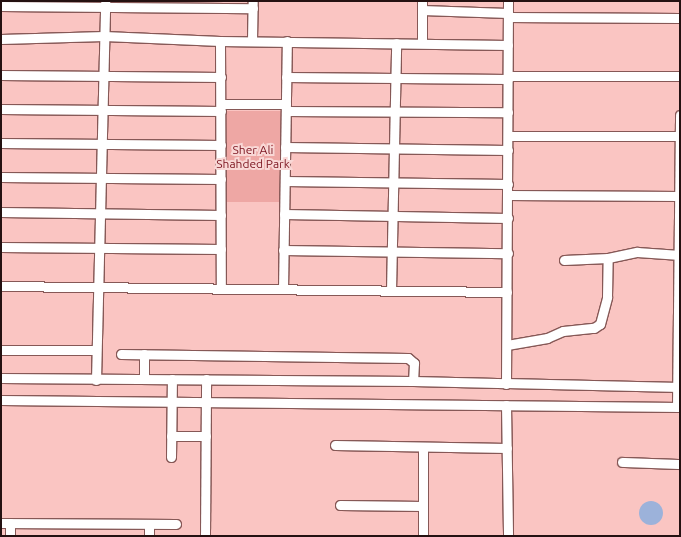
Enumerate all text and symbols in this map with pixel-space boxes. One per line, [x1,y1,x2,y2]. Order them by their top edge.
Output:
park label: Sher Ali Shahded Park [216,143,290,171]

